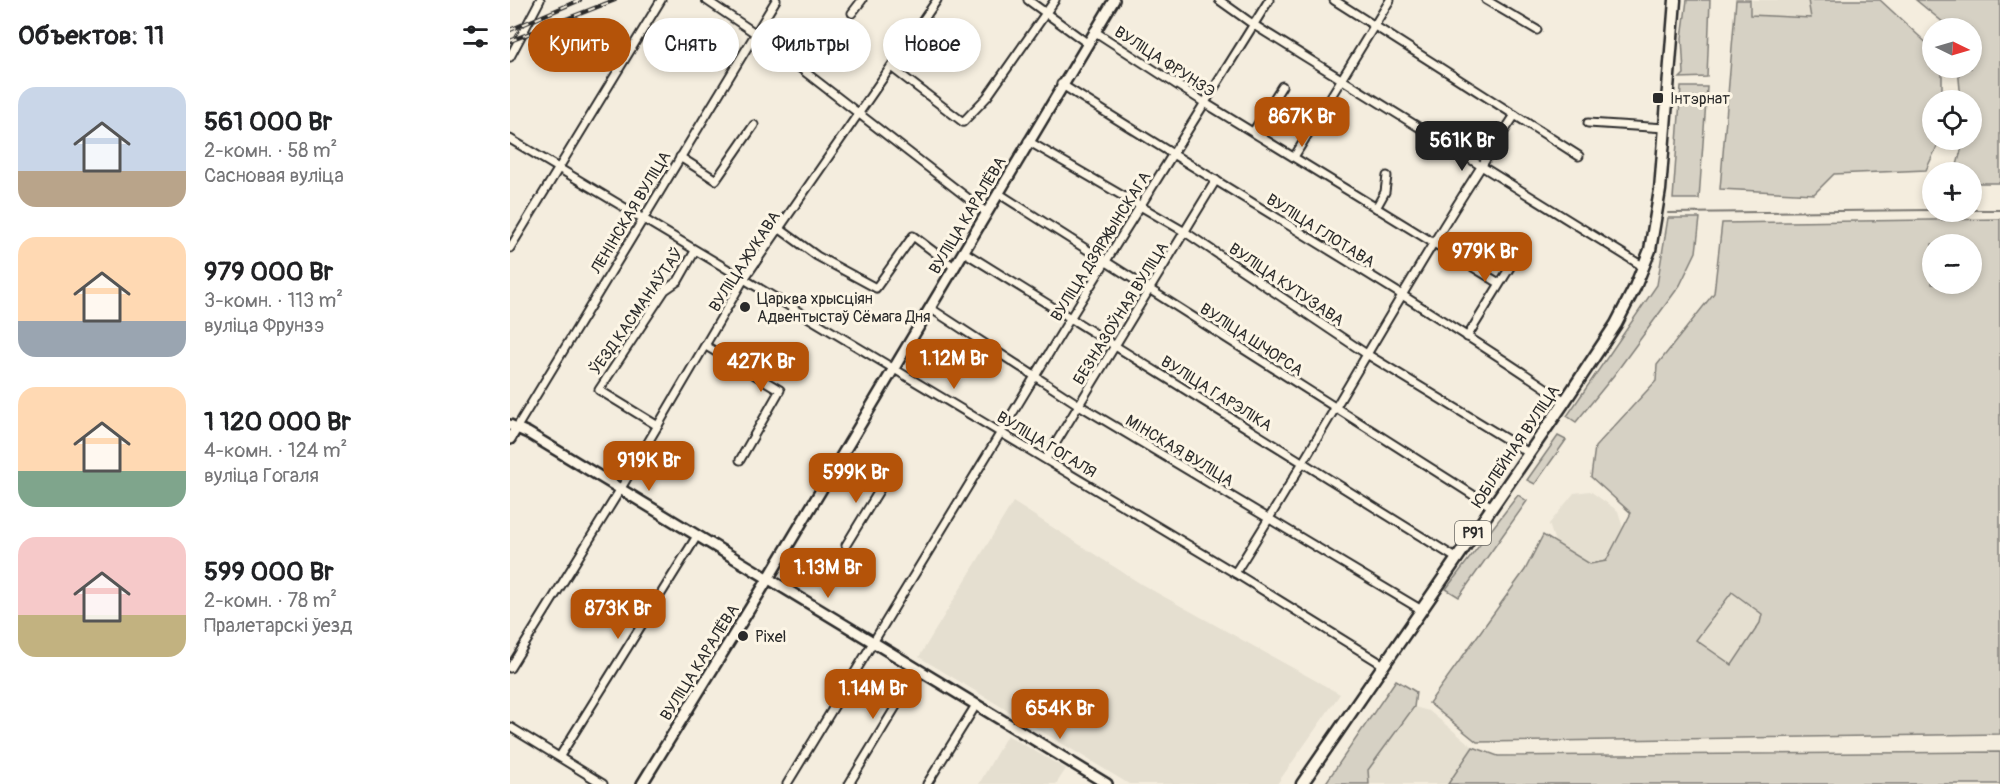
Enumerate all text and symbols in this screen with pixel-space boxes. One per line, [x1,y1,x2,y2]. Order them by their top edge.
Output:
chip: Купить [528,18,631,72]
chip: Снять [643,18,739,72]
chip: Фильтры [751,18,871,72]
chip: Новое [883,18,981,72]
north arrow [1922,18,1982,78]
map controls [1922,18,1982,294]
text: Объектов: 11 [18,20,164,52]
icon: filters [459,20,492,53]
street label: ВУЛІЦА ФРУНЗЭ [1111,22,1219,102]
place label: Інтэрнат [1670,89,1730,109]
button: locate [1922,90,1982,150]
marker: Інтэрнат [1651,91,1665,105]
pin: 867K Br [1247,97,1357,148]
text: 867K Br [1269,104,1335,129]
text: 561 000 Br [204,106,332,138]
icon: home [66,111,138,183]
pin: 561K Br [1407,121,1517,172]
text: 561K Br [1429,128,1495,153]
text: 2-комн. · 58 m² [204,138,337,163]
street label: ЛЕНІНСКАЯ ВУЛІЦА [586,148,675,278]
street label: ВУЛІЦА КАРАЛЁВА [925,153,1011,278]
button: + [1922,162,1982,222]
text: Сасновая вуліца [204,163,344,188]
street label: ВУЛІЦА ДЗЯРЖЫНСКАГА [1046,168,1155,325]
street label: ВУЛІЦА ГЛОТАВА [1263,189,1378,272]
street label: ВУЛІЦА ЖУКАВА [705,207,785,316]
pin: 979K Br [1430,232,1540,283]
button: − [1922,234,1982,294]
street label: БЕЗНАЗОЎНАЯ ВУЛІЦА [1069,238,1173,389]
street label: ВУЛІЦА КУТУЗАВА [1225,239,1348,331]
text: 979K Br [1452,239,1518,264]
street label: ЎЕЗД КАСМАНАЎТАЎ [586,245,688,378]
text: 979 000 Br [204,256,333,288]
icon: home [66,261,138,333]
text: 3-комн. · 113 m² [204,288,343,313]
place label: Царква хрысціян Адвентыстаў Сёмага Дня [757,289,931,327]
street label: ВУЛІЦА ШЧОРСА [1196,299,1307,381]
marker: Царква хрысціян Адвентыстаў Сёмага Дня [738,300,752,314]
text: вуліца Фрунзэ [204,313,324,338]
pin: 1.12M Br [892,339,1016,390]
pin: 427K Br [706,342,816,393]
text: 1.12M Br [920,346,988,371]
text: 427K Br [727,349,795,374]
street label: ВУЛІЦА ГАРЭЛІКА [1157,352,1276,436]
street label: ЮБІЛЕЙНАЯ ВУЛІЦА [1468,382,1564,511]
text: 1 120 000 Br [204,406,351,438]
street label: ВУЛІЦА ГОГАЛЯ [993,407,1100,482]
icon: home [66,411,138,483]
street label: МІНСКАЯ ВУЛІЦА [1122,411,1237,491]
text: 4-комн. · 124 m² [204,438,347,463]
pin: 919K Br [594,441,704,492]
text: 919K Br [617,448,681,473]
pin: 599K Br [801,453,911,504]
text: 599K Br [823,460,889,485]
text: вуліца Гогаля [204,463,319,488]
road number: Р91 [1455,521,1491,545]
pin: 1.13M Br [766,548,890,599]
text: 1.13M Br [794,555,862,580]
text: 599 000 Br [204,556,333,588]
icon: home [66,561,138,633]
text: 2-комн. · 78 m² [204,588,337,613]
pin: 873K Br [563,589,673,640]
text: 873K Br [585,596,651,621]
street label: ВУЛІЦА КАРАЛЁВА [656,601,744,724]
text: Пралетарскі ўезд [204,613,352,638]
place label: Pixel [755,627,786,647]
marker: Pixel [736,629,750,643]
pin: 1.14M Br [811,669,935,720]
text: 1.14M Br [839,676,907,701]
pin: 654K Br [1005,689,1115,740]
text: 654K Br [1026,696,1094,721]

